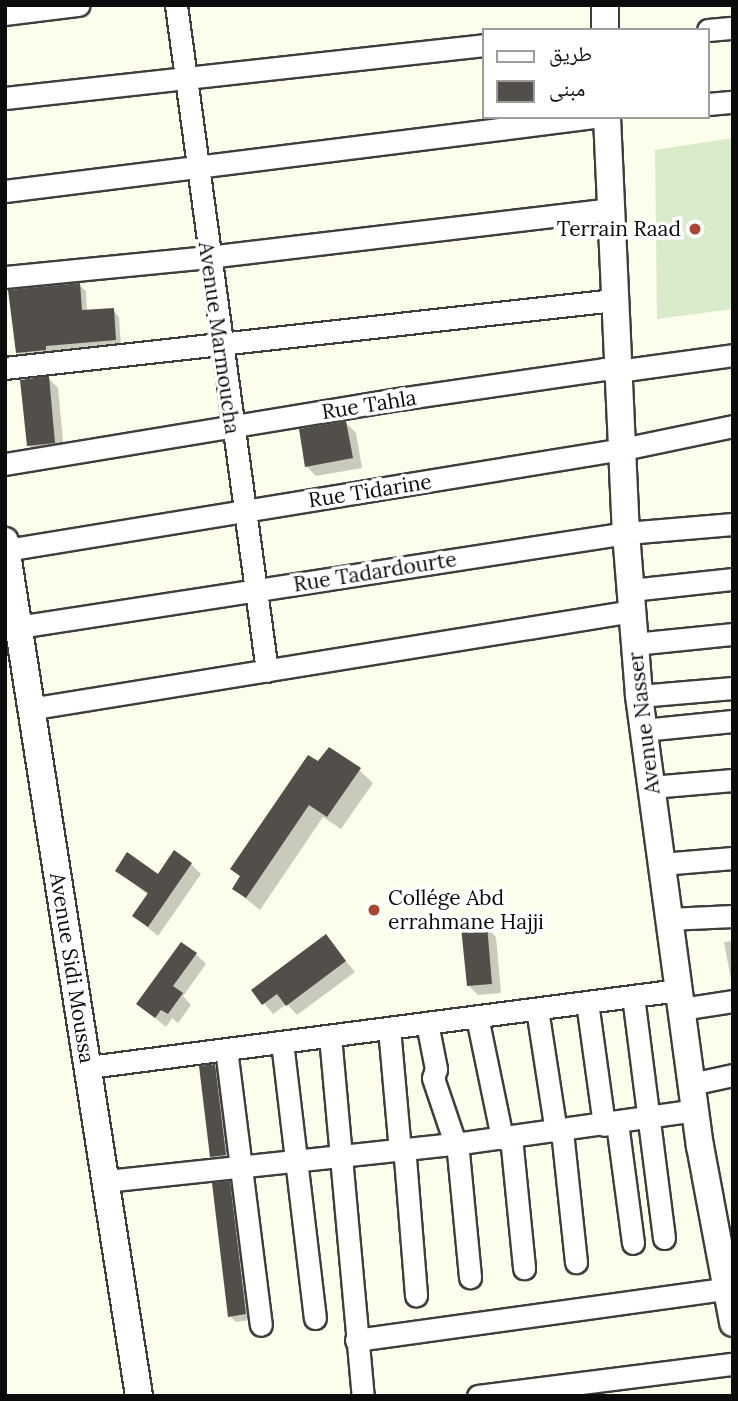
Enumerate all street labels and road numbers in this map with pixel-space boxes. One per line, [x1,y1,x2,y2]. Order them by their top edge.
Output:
street label: Avenue Marmoucha [193,240,245,436]
street label: Rue Tahla [320,385,418,425]
street label: Rue Tidarine [307,469,433,513]
street label: Rue Tadardourte [292,547,458,597]
street label: Avenue Nasser [623,650,665,796]
street label: Avenue Sidi Moussa [44,871,100,1065]

